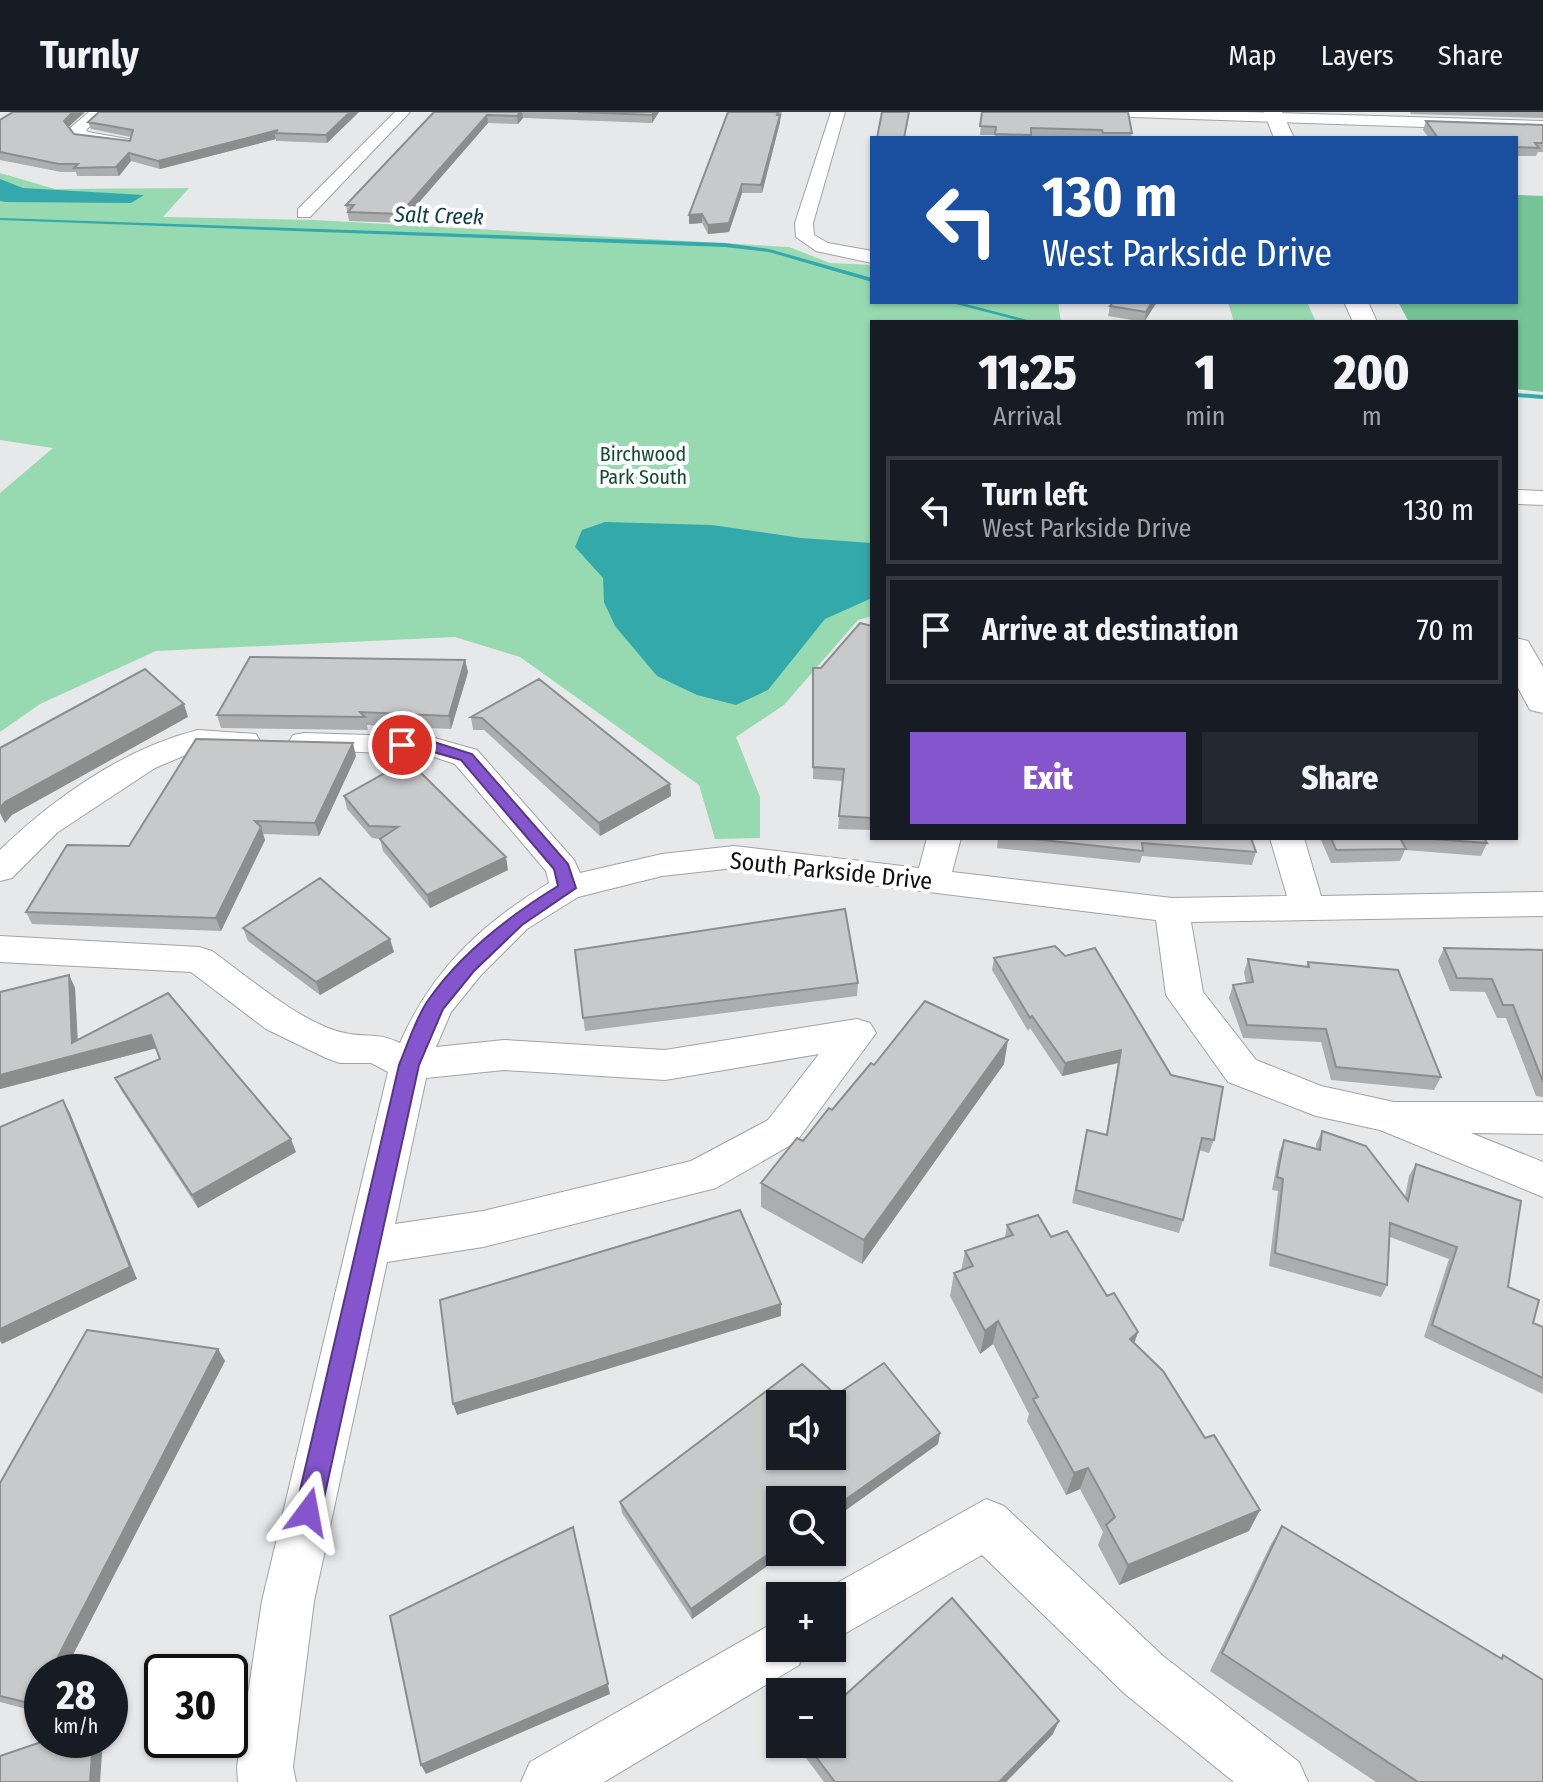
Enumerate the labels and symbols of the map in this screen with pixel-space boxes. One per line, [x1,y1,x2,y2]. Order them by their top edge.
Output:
water label: Salt Creek [393,200,484,231]
park label: Birchwood Park South [599,442,687,489]
pin [368,711,436,779]
street label: South Parkside Drive [728,846,934,896]
position arrow [266,1470,350,1554]
speed limit sign: 30 [144,1654,248,1758]

